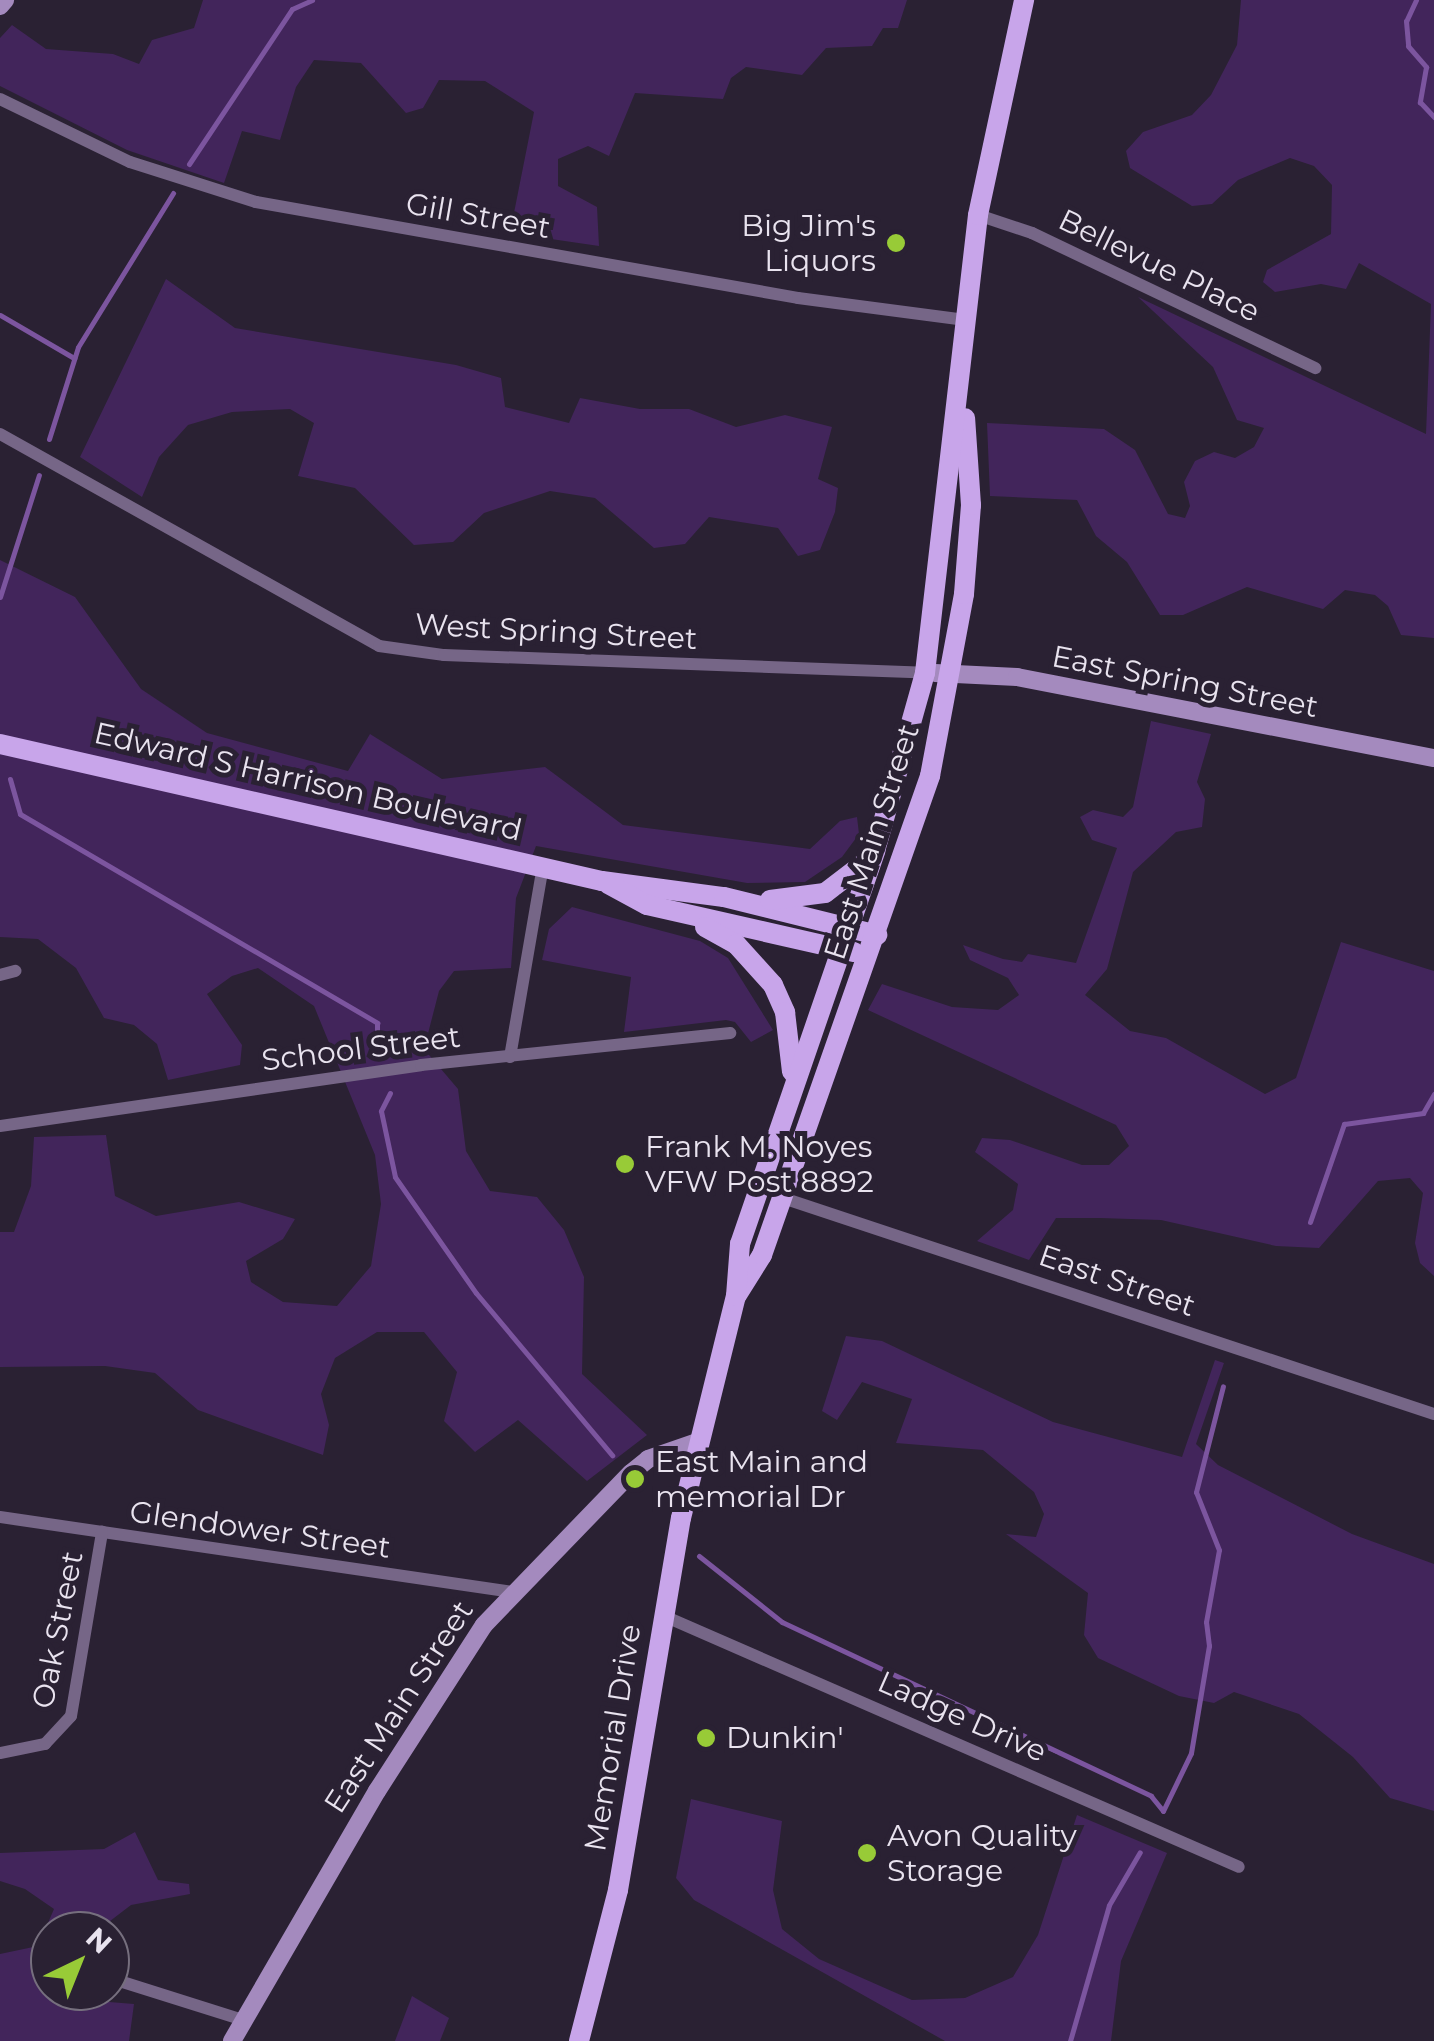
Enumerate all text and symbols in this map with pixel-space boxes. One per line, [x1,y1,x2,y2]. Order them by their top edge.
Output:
street label: Gill Street [403,186,553,246]
street label: Bellevue Place [1053,202,1265,330]
place label: Big Jim's Liquors [741,208,876,278]
marker: Big Jim's Liquors [885,232,907,254]
street label: West Spring Street [414,607,698,657]
street label: East Spring Street [1049,639,1321,725]
street label: Edward S Harrison Boulevard [91,715,525,849]
street label: East Main Street [817,720,927,964]
street label: School Street [260,1019,462,1079]
place label: Frank M. Noyes VFW Post 8892 [645,1129,874,1200]
marker: Frank M. Noyes VFW Post 8892 [614,1153,636,1175]
street label: East Street [1034,1237,1200,1325]
place label: East Main and memorial Dr [655,1444,868,1514]
marker: East Main and memorial Dr [624,1468,646,1490]
street label: Glendower Street [127,1494,393,1566]
street label: Oak Street [25,1548,91,1712]
street label: East Main Street [317,1594,481,1820]
street label: Memorial Drive [577,1622,649,1854]
street label: Ladge Drive [872,1664,1052,1770]
place label: Dunkin' [726,1720,844,1756]
marker: Dunkin' [695,1727,717,1749]
place label: Avon Quality Storage [887,1818,1077,1888]
marker: Avon Quality Storage [856,1842,878,1864]
north arrow [30,1911,130,2011]
text: N [79,1920,119,1961]

